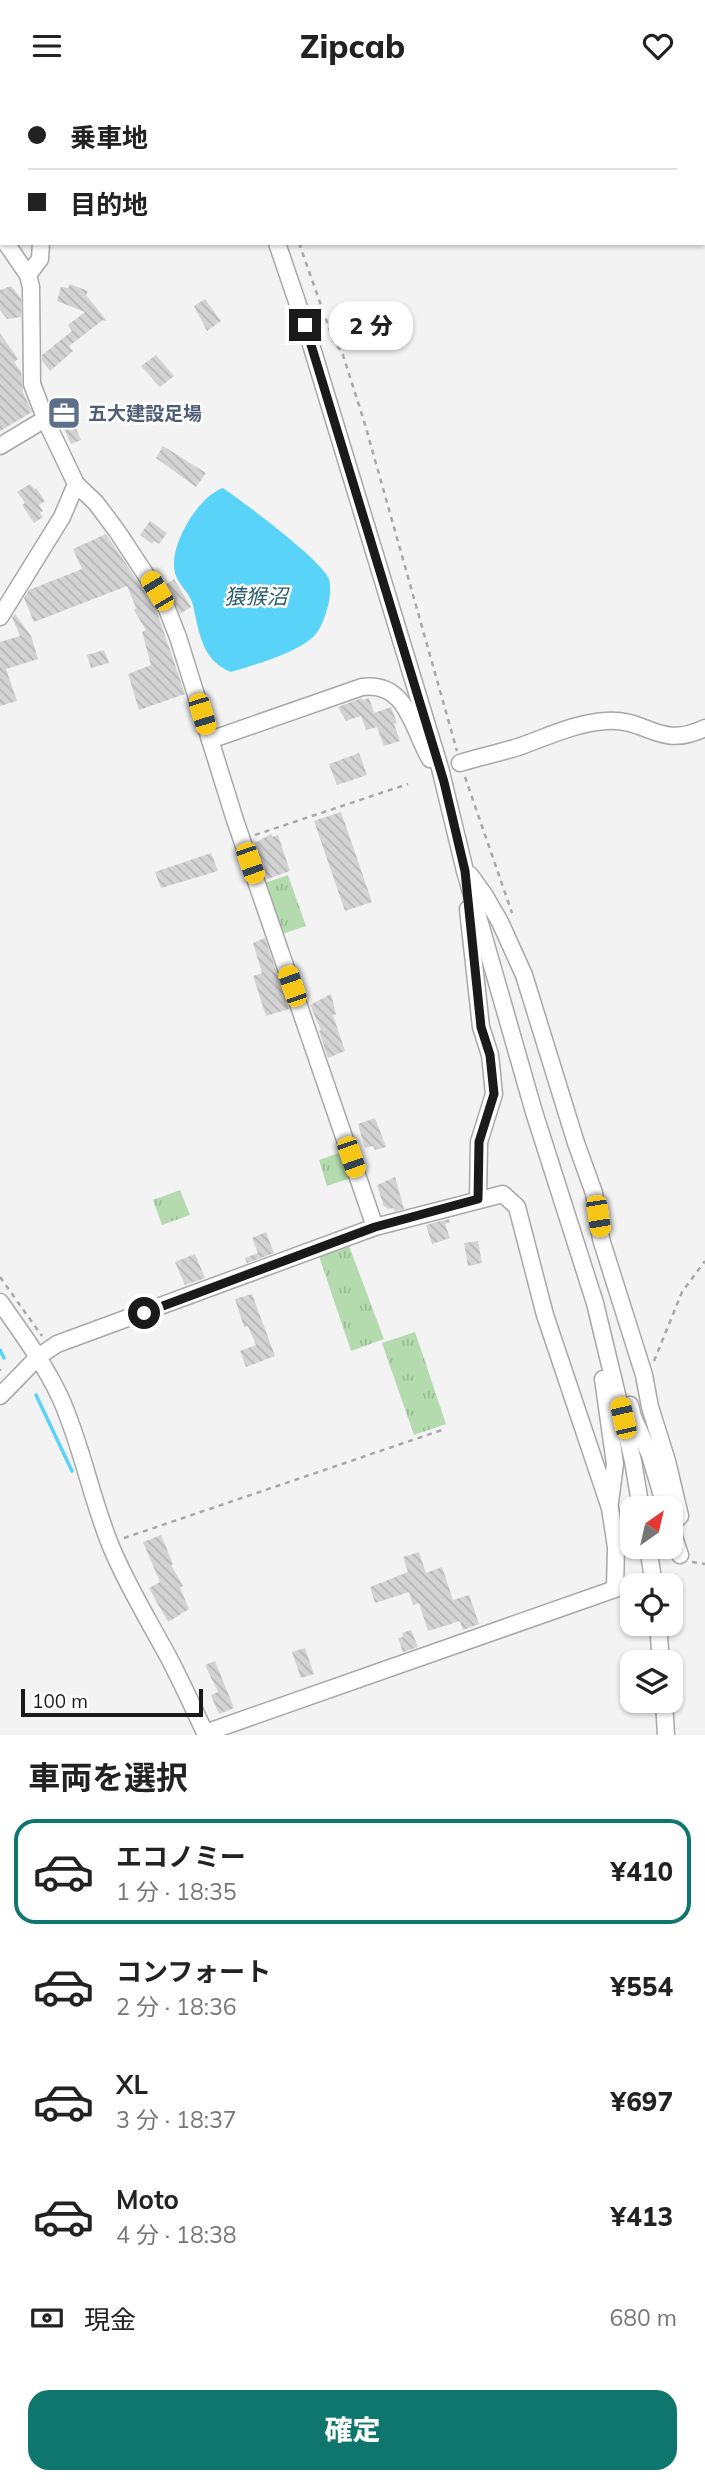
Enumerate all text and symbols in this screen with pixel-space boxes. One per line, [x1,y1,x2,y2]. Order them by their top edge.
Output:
text: Zipcab [300,26,405,66]
icon: menu [28,27,66,65]
icon: heart [639,27,677,65]
text: 乗車地 [70,121,148,154]
text: 目的地 [70,188,148,221]
callout: 2 分 [330,301,414,349]
route end [289,309,321,341]
text: 2 分 [349,311,393,340]
office icon: 五大建設足場 [45,394,83,432]
place label: 五大建設足場 [88,401,202,425]
car [138,568,177,614]
water label: 猿猴沼 [225,583,290,609]
car [186,691,219,737]
car [234,840,267,886]
car [276,963,309,1009]
car [335,1134,368,1180]
car [585,1194,612,1238]
route start [128,1297,160,1329]
car [609,1395,638,1441]
north arrow [620,1496,682,1559]
map controls [620,1496,683,1713]
button: locate [620,1573,683,1636]
button: layers [620,1650,683,1713]
scale bar [21,1686,203,1718]
text: 100 m [32,1689,88,1713]
text: 車両を選択 [28,1757,188,1797]
icon: car [32,1840,95,1903]
text: エコノミー [116,1840,246,1873]
text: ¥410 [611,1855,673,1888]
text: 1 分 · 18:35 [116,1877,237,1906]
icon: car [32,1955,95,2018]
text: コンフォート [116,1955,271,1988]
text: ¥554 [611,1970,673,2003]
text: 2 分 · 18:36 [116,1992,237,2021]
text: XL [116,2068,148,2101]
icon: car [32,2070,95,2133]
text: ¥697 [611,2085,673,2118]
text: 3 分 · 18:37 [116,2105,237,2134]
text: Moto [116,2183,179,2216]
icon: car [32,2185,95,2248]
text: ¥413 [611,2200,673,2233]
text: 4 分 · 18:38 [116,2220,237,2249]
icon: cash [28,2299,66,2337]
text: 現金 [84,2303,136,2336]
text: 680 m [609,2303,677,2332]
button: 確定 [28,2390,677,2470]

